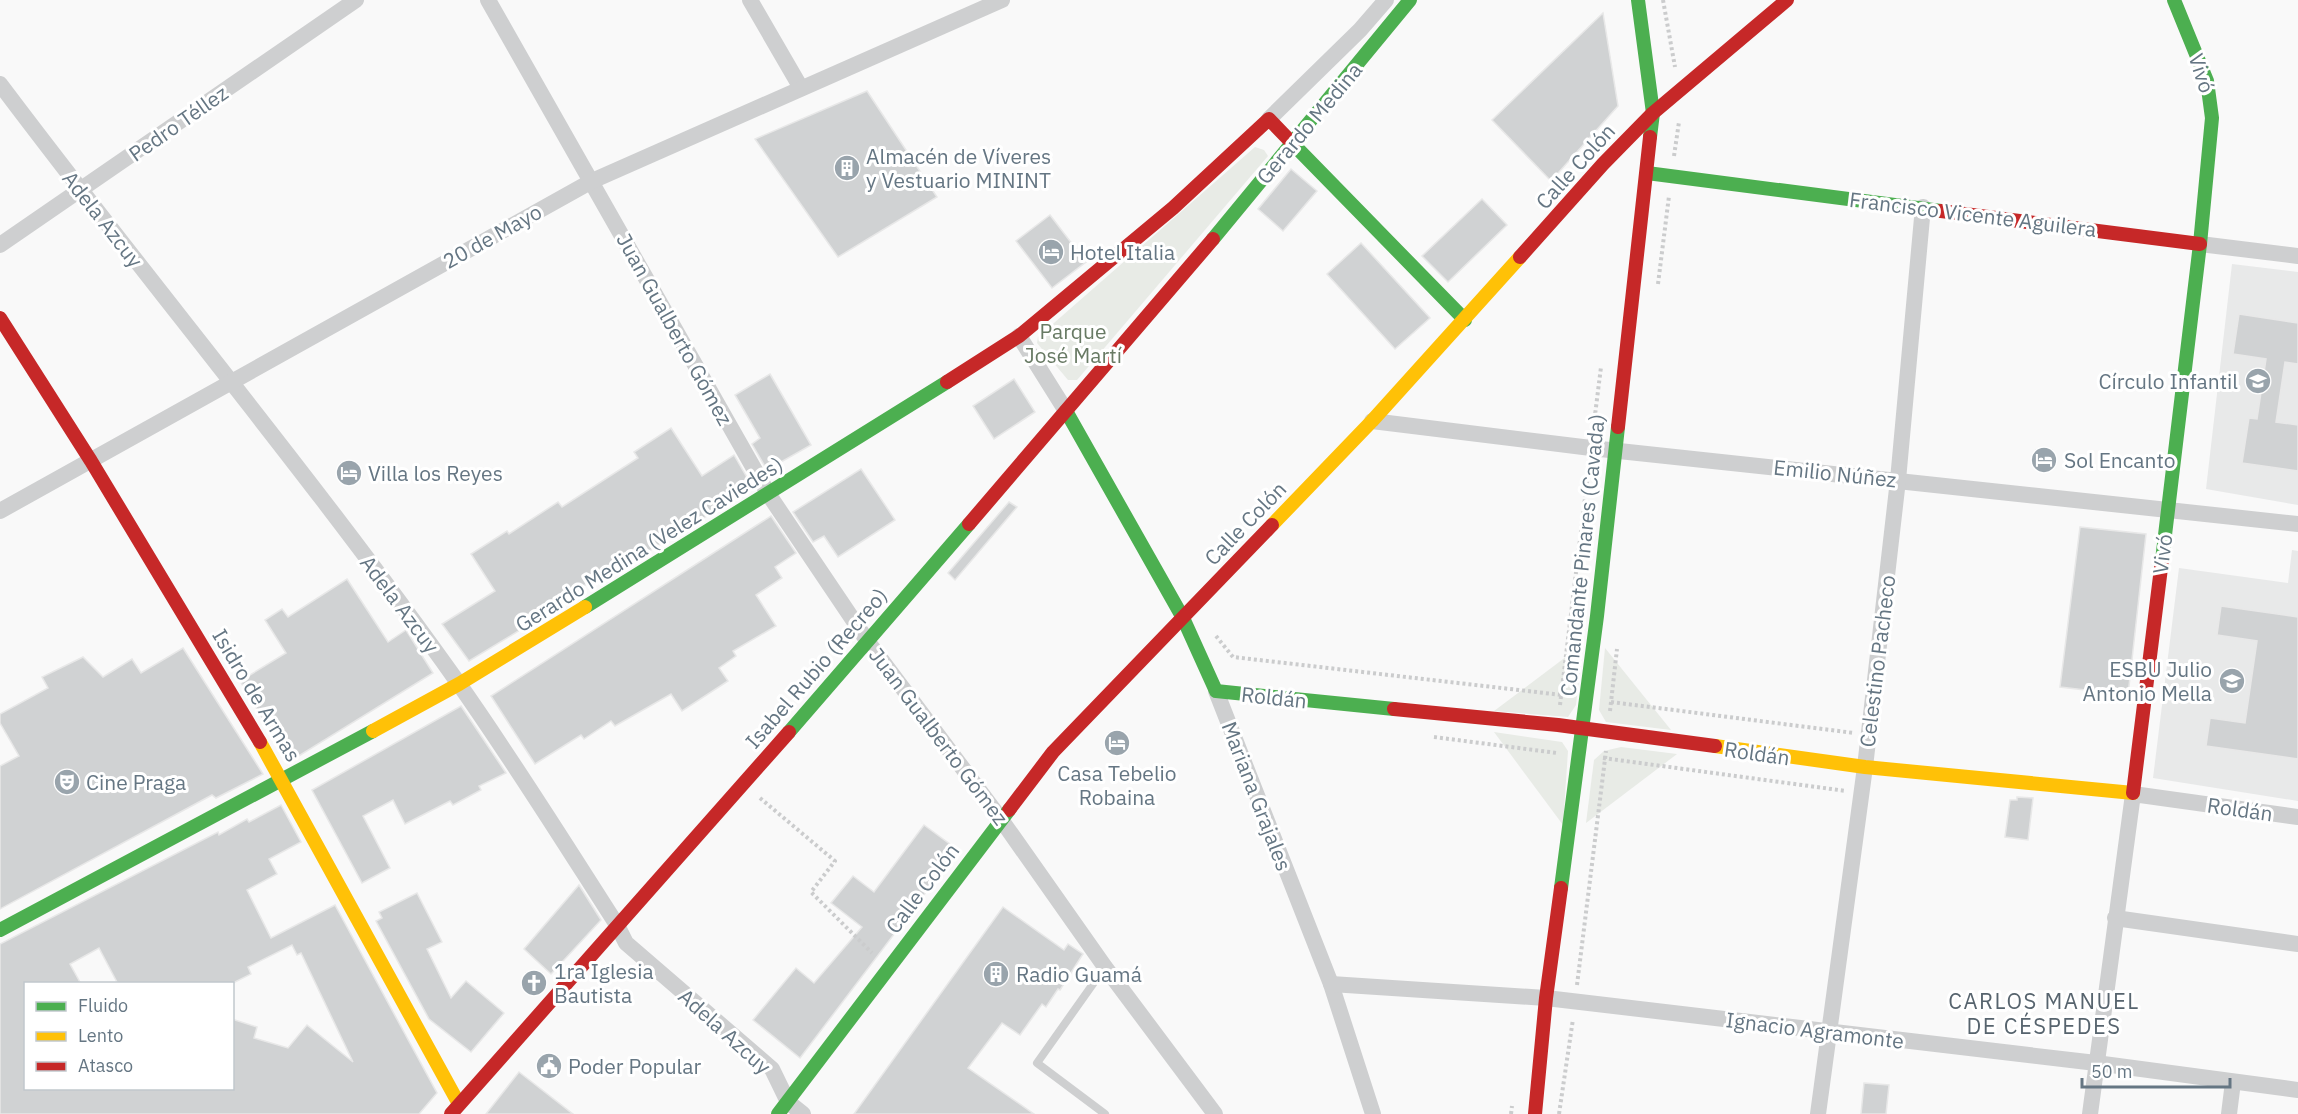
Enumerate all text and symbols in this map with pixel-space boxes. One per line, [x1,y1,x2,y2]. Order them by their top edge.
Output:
street label: Vivó [2183,50,2221,96]
street label: Gerardo Medina [1250,56,1368,190]
street label: Pedro Téllez [123,78,233,167]
street label: Calle Colón [1529,117,1621,215]
place label: Almacén de Víveres y Vestuario MININT [866,142,1051,194]
building icon: Almacén de Víveres y Vestuario MININT [832,153,862,183]
street label: Adela Azcuy [56,165,150,273]
street label: Francisco Vicente Aguilera [1848,185,2098,243]
street label: 20 de Mayo [437,197,547,275]
street label: Juan Gualberto Gómez [611,228,740,430]
hotel icon: Hotel Italia [1036,237,1066,267]
place label: Hotel Italia [1070,238,1175,266]
park label: Parque José Martí [1024,317,1122,369]
school or university icon: Círculo Infantil [2243,366,2273,396]
place label: Círculo Infantil [2099,367,2238,395]
street label: Comandante Pinares (Cavada) [1553,412,1611,698]
hotel icon: Sol Encanto [2029,445,2059,475]
place label: Sol Encanto [2064,446,2176,474]
street label: Gerardo Medina (Velez Caviedes) [510,450,788,638]
street label: Emilio Núñez [1772,453,1898,493]
hotel icon: Villa los Reyes [334,458,364,488]
place label: Villa los Reyes [368,459,503,487]
street label: Calle Colón [1198,475,1292,571]
street label: Vivó [2146,532,2178,576]
street label: Adela Azcuy [354,550,446,659]
street label: Celestino Pacheco [1853,573,1901,749]
street label: Isabel Rubio (Recreo) [739,582,893,754]
street label: Isidro de Armas [206,624,308,766]
street label: Juan Gualberto Gómez [863,642,1015,831]
place label: ESBU Julio Antonio Mella [2083,655,2212,707]
school or university icon: ESBU Julio Antonio Mella [2217,666,2247,696]
street label: Roldán [1240,680,1308,714]
street label: Mariana Grajales [1216,717,1298,875]
hotel icon: Casa Tebelio Robaina [1102,728,1132,758]
street label: Roldán [1722,735,1792,771]
place label: Casa Tebelio Robaina [1057,759,1177,811]
theatre icon: Cine Praga [52,767,82,797]
place label: Cine Praga [86,768,186,796]
street label: Roldán [2205,791,2275,827]
street label: Calle Colón [879,837,965,939]
place label: 1ra Iglesia Bautista [554,957,654,1009]
building icon: Radio Guamá [981,959,1011,989]
place label: Radio Guamá [1016,960,1142,988]
church icon: 1ra Iglesia Bautista [519,968,549,998]
legend [24,982,234,1090]
street label: Adela Azcuy [673,982,778,1080]
district label: CARLOS MANUEL DE CÉSPEDES [1948,986,2140,1040]
text: Fluido [78,994,128,1017]
street label: Ignacio Agramonte [1724,1005,1906,1055]
text: Lento [78,1024,123,1047]
public building icon: Poder Popular [534,1051,564,1081]
scale bar [2082,1051,2230,1089]
place label: Poder Popular [568,1052,702,1080]
text: Atasco [78,1054,133,1077]
text: 50 m [2091,1060,2133,1083]

